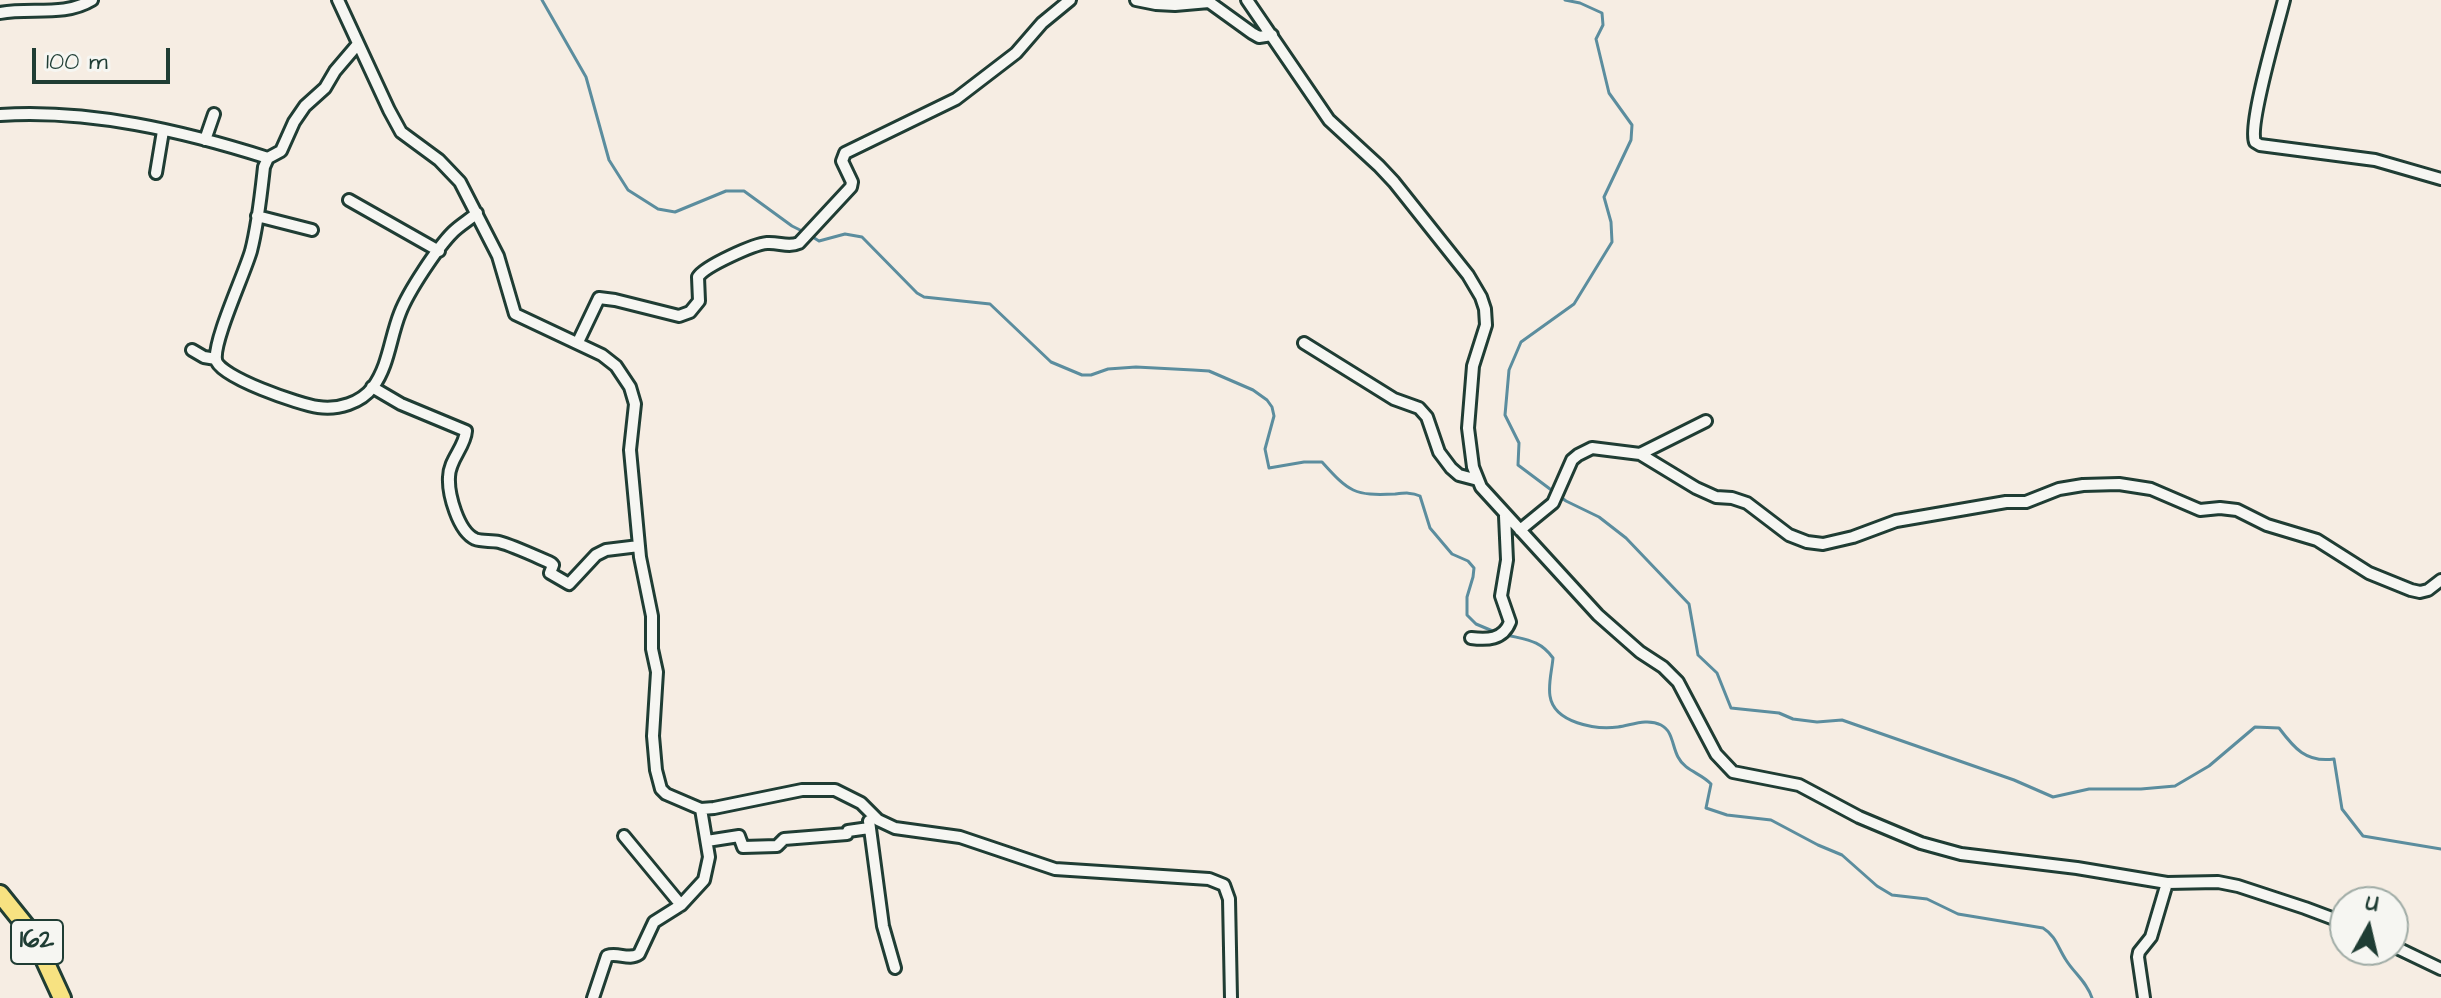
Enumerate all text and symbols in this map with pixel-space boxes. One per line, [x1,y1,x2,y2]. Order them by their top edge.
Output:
scale bar [36,32,174,82]
text: 100 m [46,45,108,79]
north arrow [2329,886,2409,966]
text: U [2364,888,2380,920]
road number: 162 [11,920,63,964]

